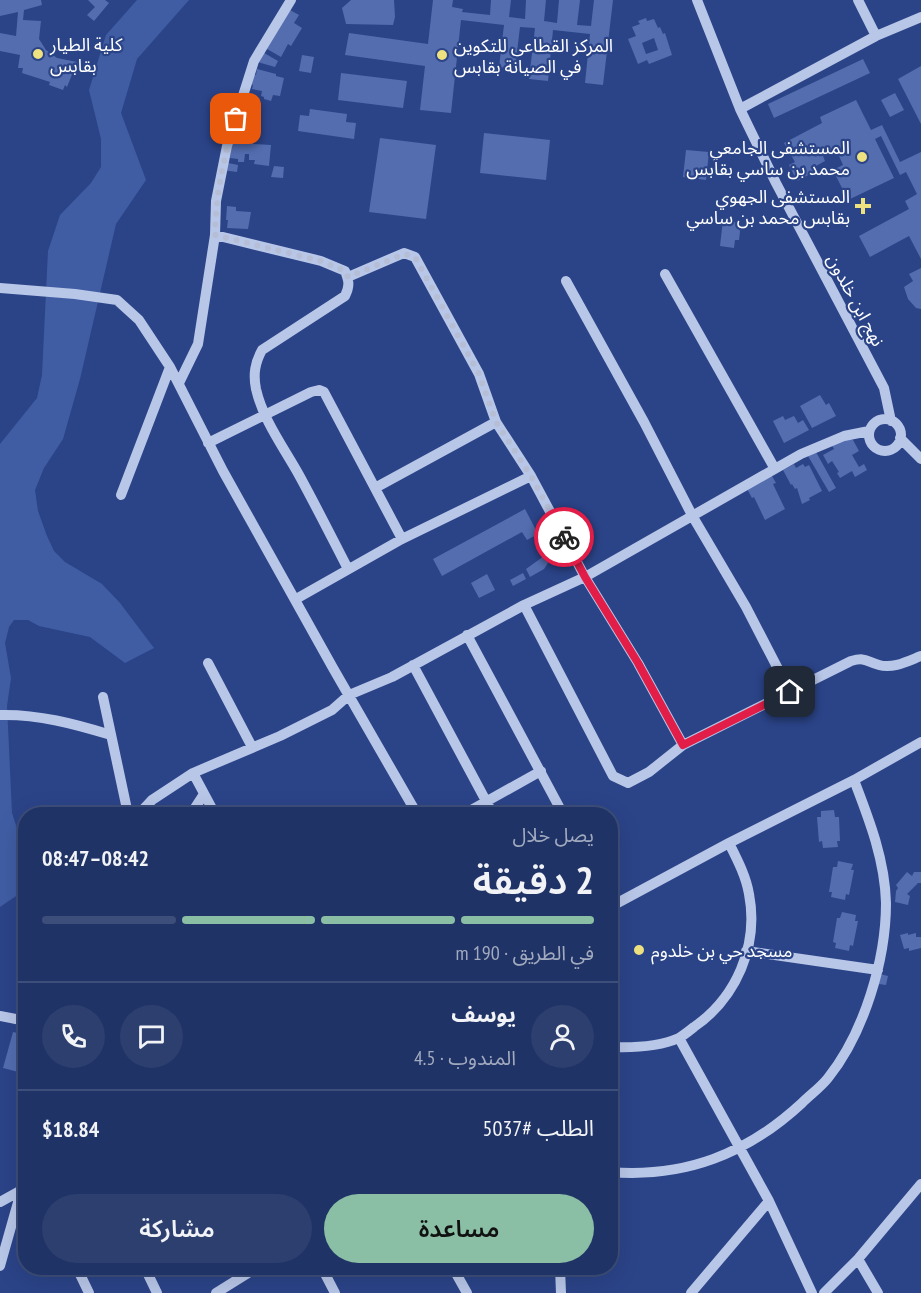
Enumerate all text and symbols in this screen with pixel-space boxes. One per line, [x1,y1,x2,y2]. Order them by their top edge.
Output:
place label: كلية الطيار بقابس [49,33,123,77]
place label: المركز القطاعى للتكوين في الصيانة بقابس [454,34,613,80]
marker: كلية الطيار بقابس [31,47,45,61]
marker: المركز القطاعى للتكوين في الصيانة بقابس [435,48,449,62]
pin [210,93,261,144]
icon: bag [219,102,252,135]
place label: المستشفى الجامعي محمد بن ساسي بقابس [686,136,850,182]
marker: المستشفى الجامعي محمد بن ساسي بقابس [855,150,869,164]
place label: المستشفى الجهوي بقابس محمد بن ساسي [686,185,850,231]
marker: المستشفى الجهوي بقابس محمد بن ساسي [854,197,872,215]
street label: نهج ابن خلدون [820,250,890,351]
courier [534,507,594,567]
icon: bike [548,521,581,554]
pin [764,666,815,717]
icon: home [773,675,806,708]
text: يصل خلال [513,822,594,848]
text: 08:42–08:47 [42,844,149,872]
text: 2 دقيقة [473,854,594,905]
place label: مسجد حي بن خلدوم [651,939,792,965]
text: في الطريق · 190 m [455,940,594,966]
marker: مسجد حي بن خلدوم [632,943,646,957]
text: يوسف [451,1000,516,1028]
button: phone [42,1005,105,1068]
button: chat [120,1005,183,1068]
button: person [531,1005,594,1068]
text: المندوب · 4.5 [414,1045,516,1071]
text: الطلب #5037 [483,1114,594,1142]
text: $18.84 [42,1115,99,1143]
button: مشاركة [42,1194,312,1263]
button: مساعدة [324,1194,594,1263]

